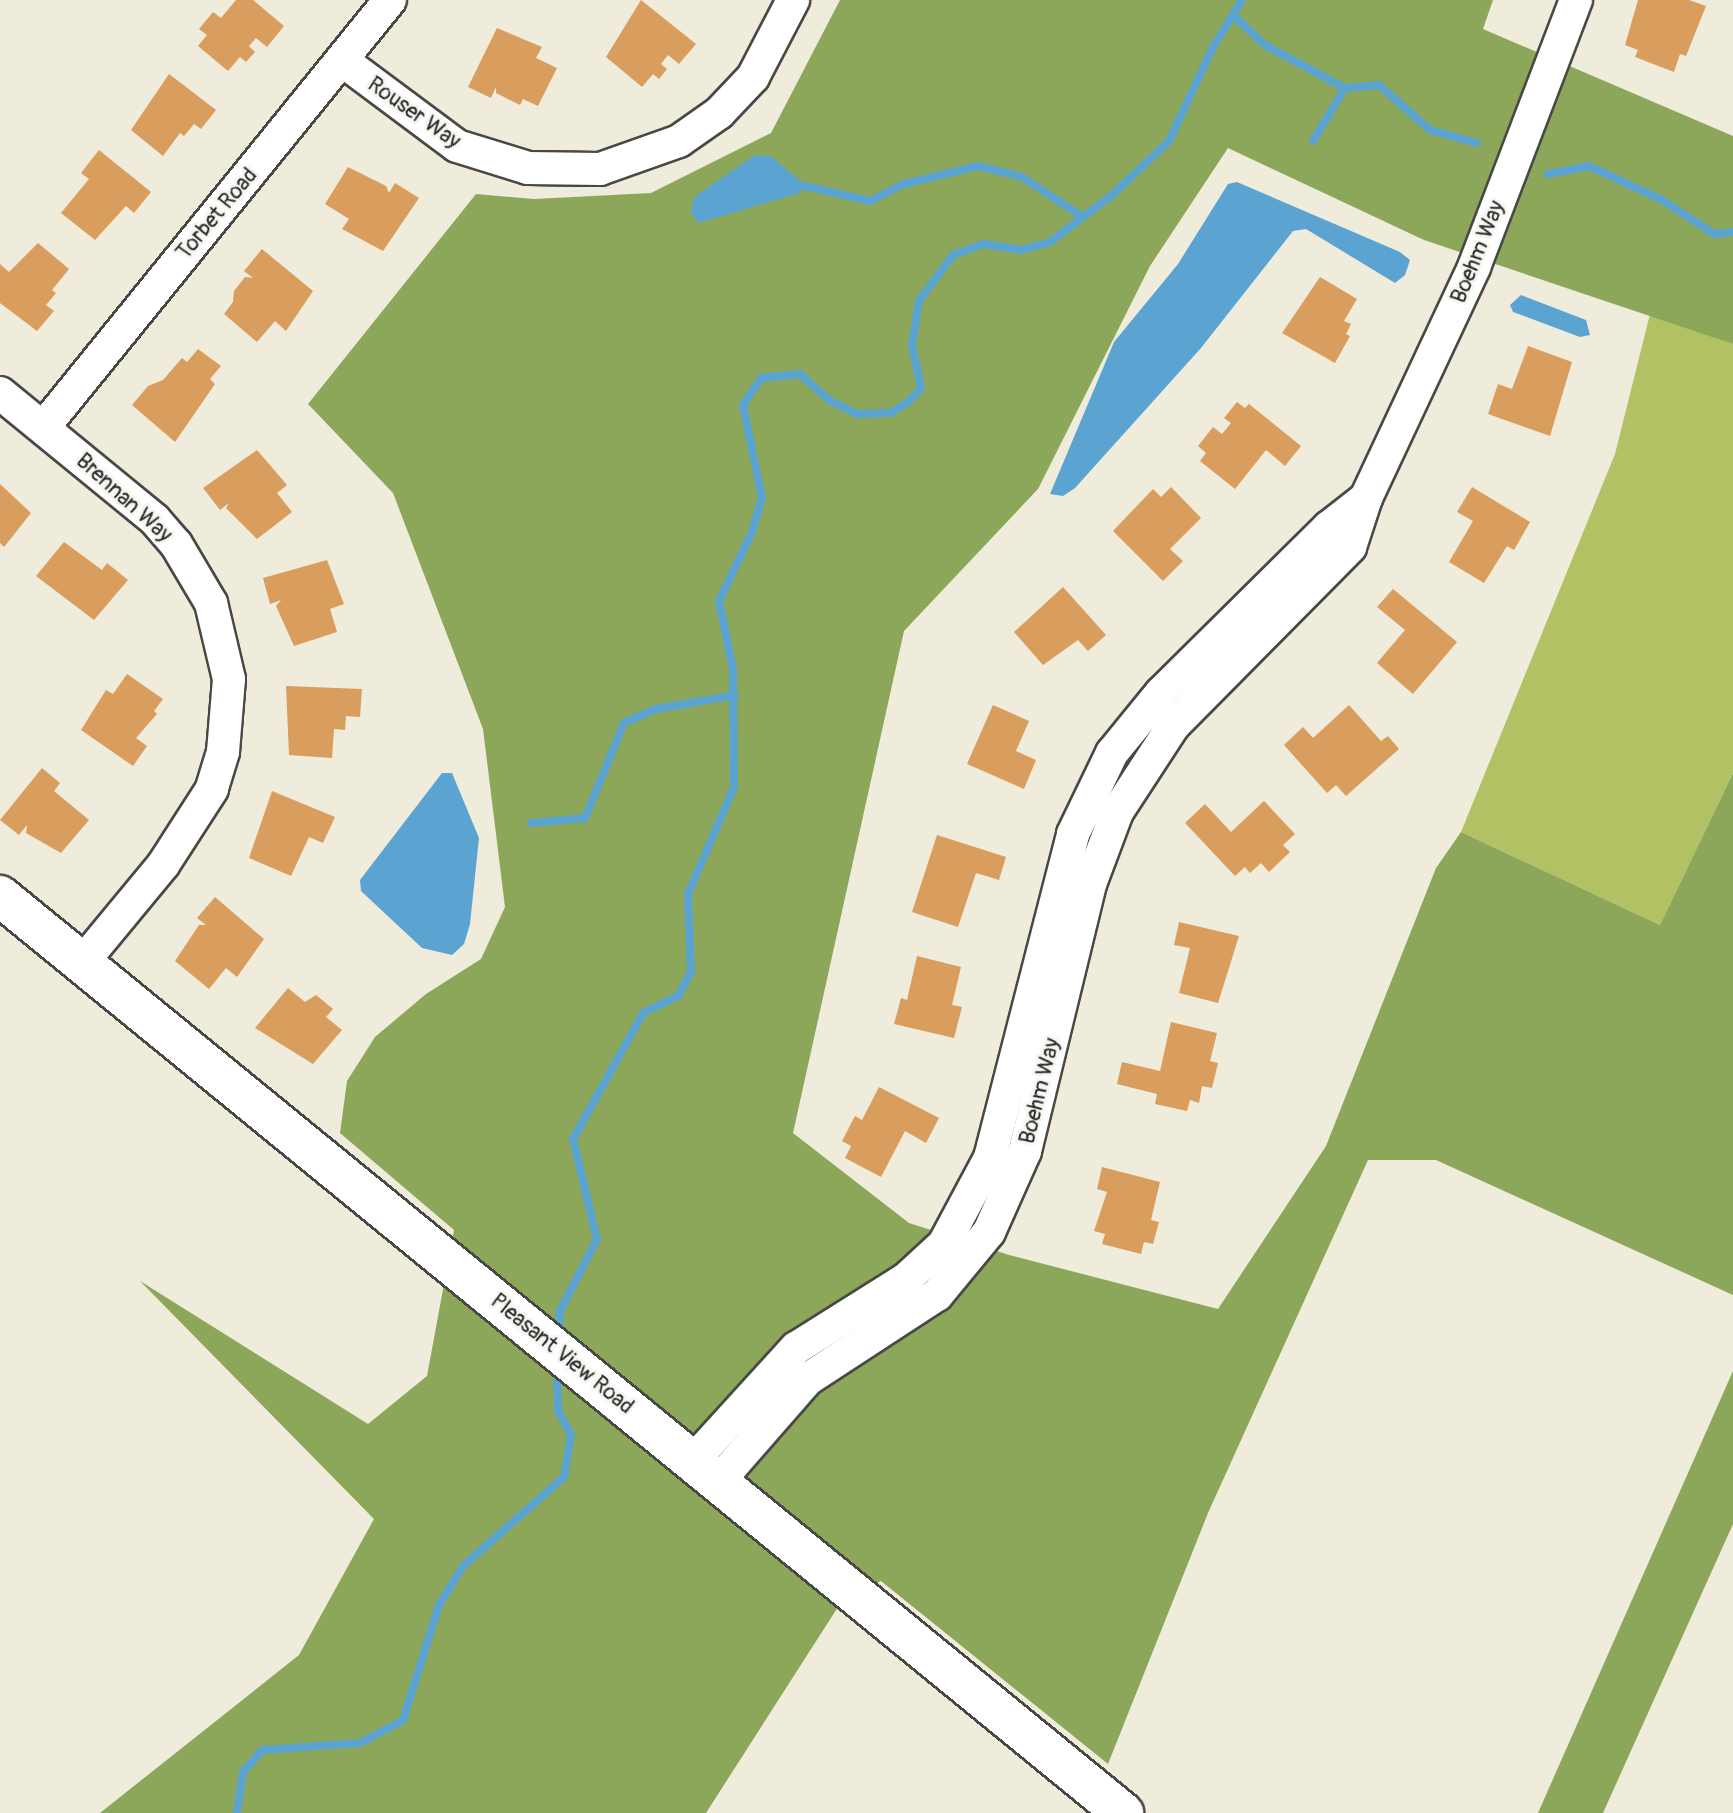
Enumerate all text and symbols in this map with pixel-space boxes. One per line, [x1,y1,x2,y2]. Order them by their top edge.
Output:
street label: Rouser Way [362,71,466,155]
street label: Torbet Road [171,163,263,265]
street label: Boehm Way [1446,197,1510,307]
street label: Brennan Way [70,448,178,548]
street label: Boehm Way [1014,1035,1066,1147]
street label: Pleasant View Road [485,1288,639,1420]

